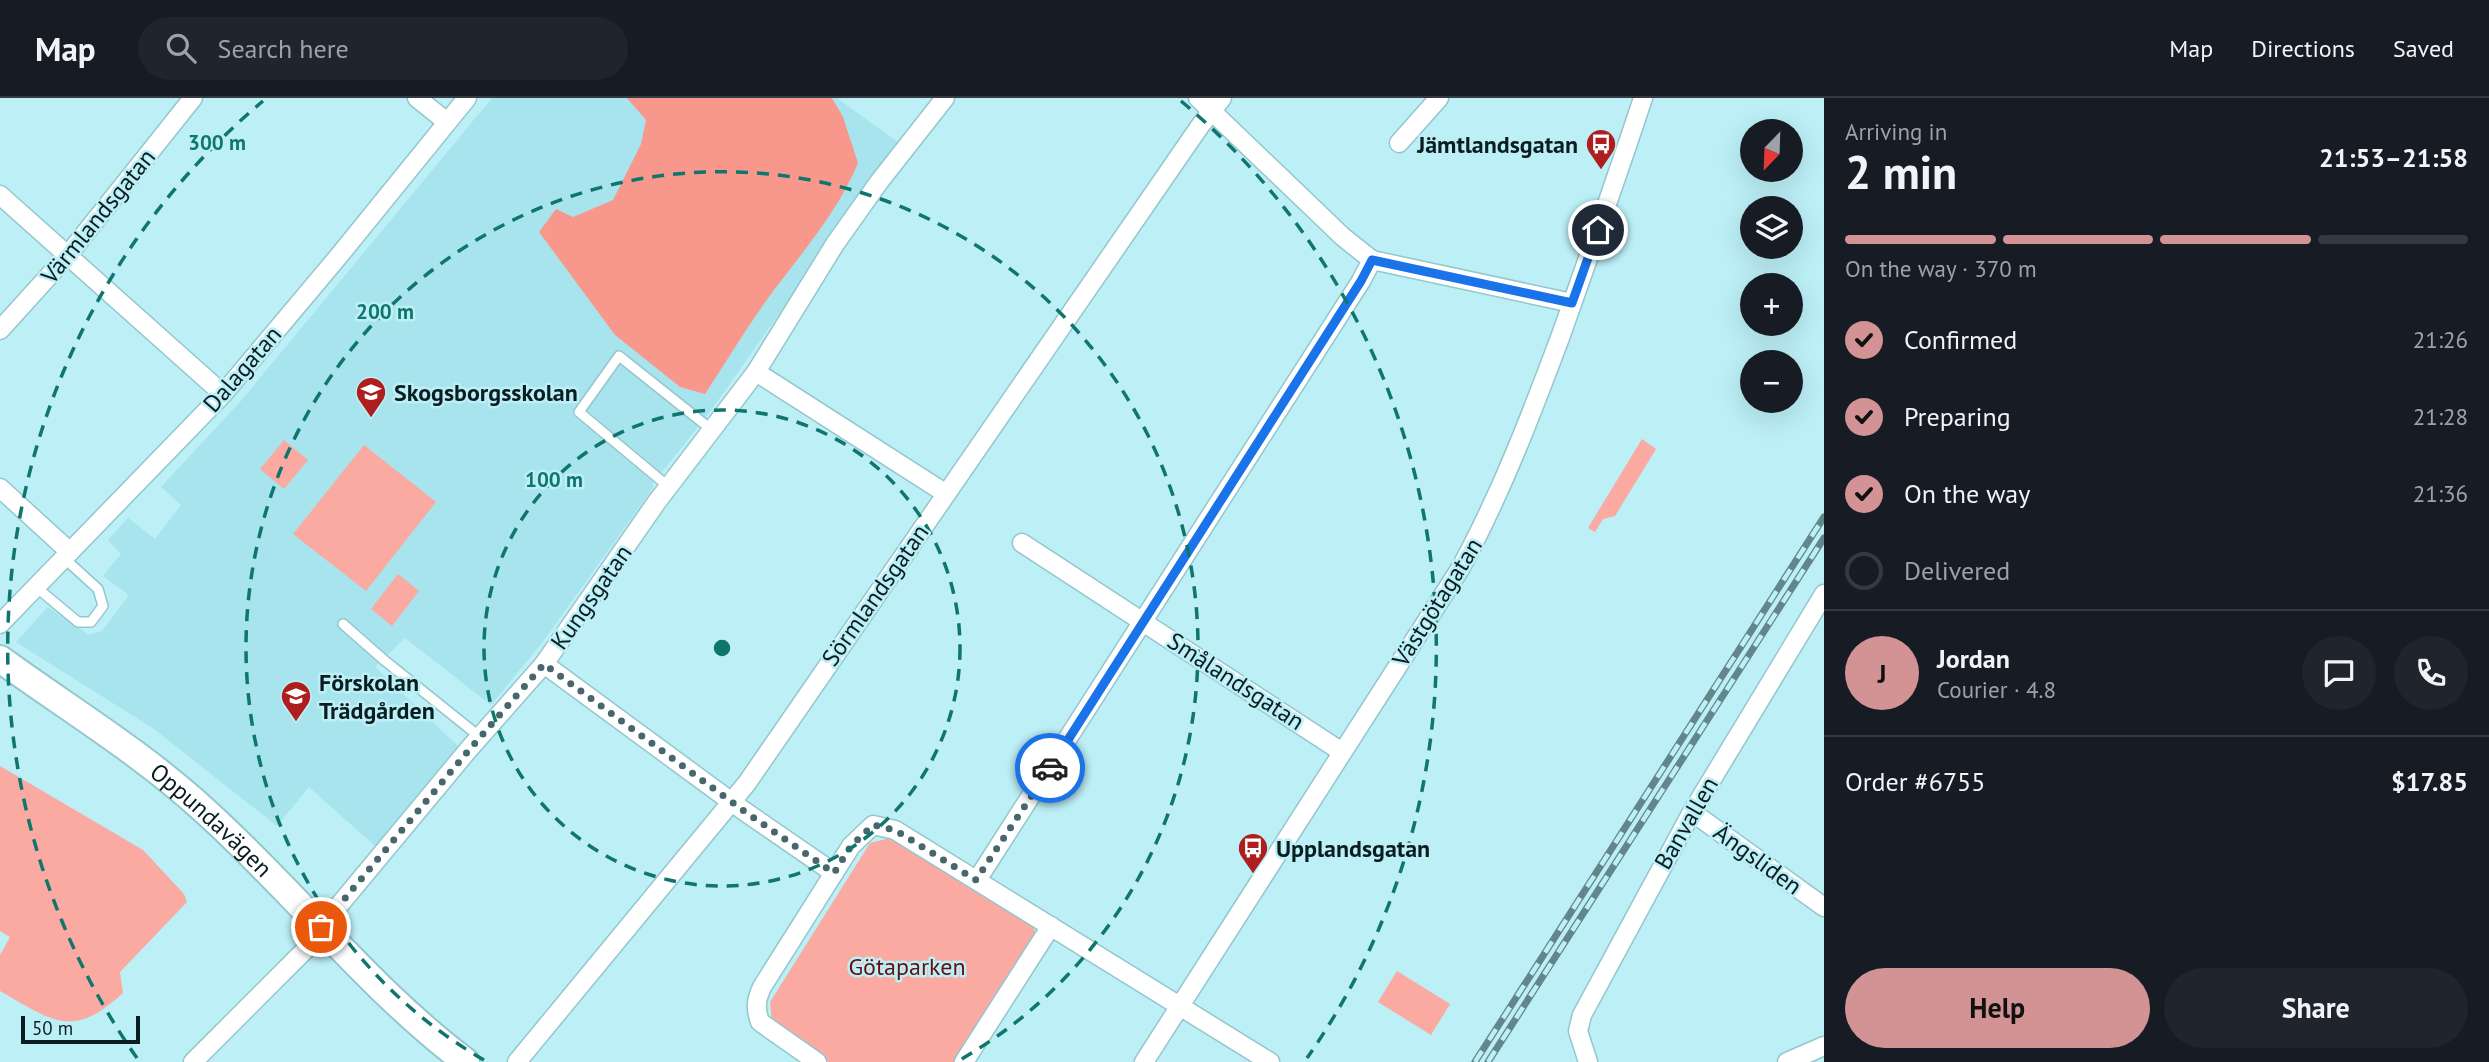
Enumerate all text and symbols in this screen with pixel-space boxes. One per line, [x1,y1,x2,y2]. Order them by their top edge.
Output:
search box [138,17,628,80]
text: Map [35,27,96,70]
icon: search [162,29,200,67]
text: Search here [218,32,349,65]
text: Map [2169,33,2213,64]
text: Directions [2251,33,2355,64]
text: Saved [2393,33,2454,64]
text: Arriving in [1845,117,1947,146]
north arrow [1740,119,1802,182]
map controls [1740,119,1803,413]
bus stop icon: Jämtlandsgatan [1584,127,1618,171]
text: 300 m [188,129,246,156]
place label: Jämtlandsgatan [1416,129,1578,160]
text: 21:53–21:58 [2319,141,2468,174]
street label: Värmlandsgatan [33,142,162,291]
text: 2 min [1845,142,1957,202]
button: layers [1740,196,1803,259]
pin [1568,200,1628,260]
icon: home [1579,211,1617,249]
text: On the way · 370 m [1845,254,2037,283]
button: + [1740,273,1803,336]
text: 200 m [356,298,414,325]
street label: Dalagatan [196,319,288,419]
icon: check [1845,321,1883,359]
text: Confirmed [1904,323,2017,356]
text: 21:26 [2413,325,2468,354]
button: − [1740,350,1803,413]
school or university icon: Skogsborgsskolan [354,375,388,419]
place label: Skogsborgsskolan [394,377,578,408]
icon: check [1845,398,1883,436]
text: Preparing [1904,400,2011,433]
text: 21:28 [2413,402,2468,431]
text: 100 m [525,466,583,493]
icon: check [1845,475,1883,513]
text: On the way [1904,477,2030,510]
text: 21:36 [2413,479,2468,508]
street label: Sörmlandsgatan [815,518,935,672]
street label: Västgötagatan [1385,532,1489,673]
street label: Kungsgatan [544,539,638,655]
text: Delivered [1904,554,2010,587]
street label: Smålandsgatan [1162,625,1310,737]
centre of rings [710,636,734,660]
button: chat [2302,636,2376,710]
button: phone [2394,636,2468,710]
text: Jordan [1937,642,2010,675]
text: J [1878,657,1886,690]
place label: Förskolan Trädgården [319,667,435,726]
text: Courier · 4.8 [1937,675,2056,704]
school or university icon: Förskolan Trädgården [279,679,313,723]
courier [1015,733,1085,803]
icon: car [1031,749,1069,787]
street label: Oppundavägen [144,756,279,883]
text: Order #6755 [1845,765,1985,798]
text: $17.85 [2391,765,2468,798]
street label: Banvallen [1647,771,1725,875]
street label: Ängsliden [1708,817,1808,901]
bus stop icon: Upplandsgatan [1236,831,1270,875]
place label: Upplandsgatan [1276,833,1430,864]
pin [291,897,351,957]
icon: bag [302,908,340,946]
park label: Götaparken [848,951,966,982]
button: Help [1845,968,2150,1048]
button: Share [2164,968,2468,1048]
scale bar [21,1013,140,1045]
text: 50 m [32,1016,73,1040]

